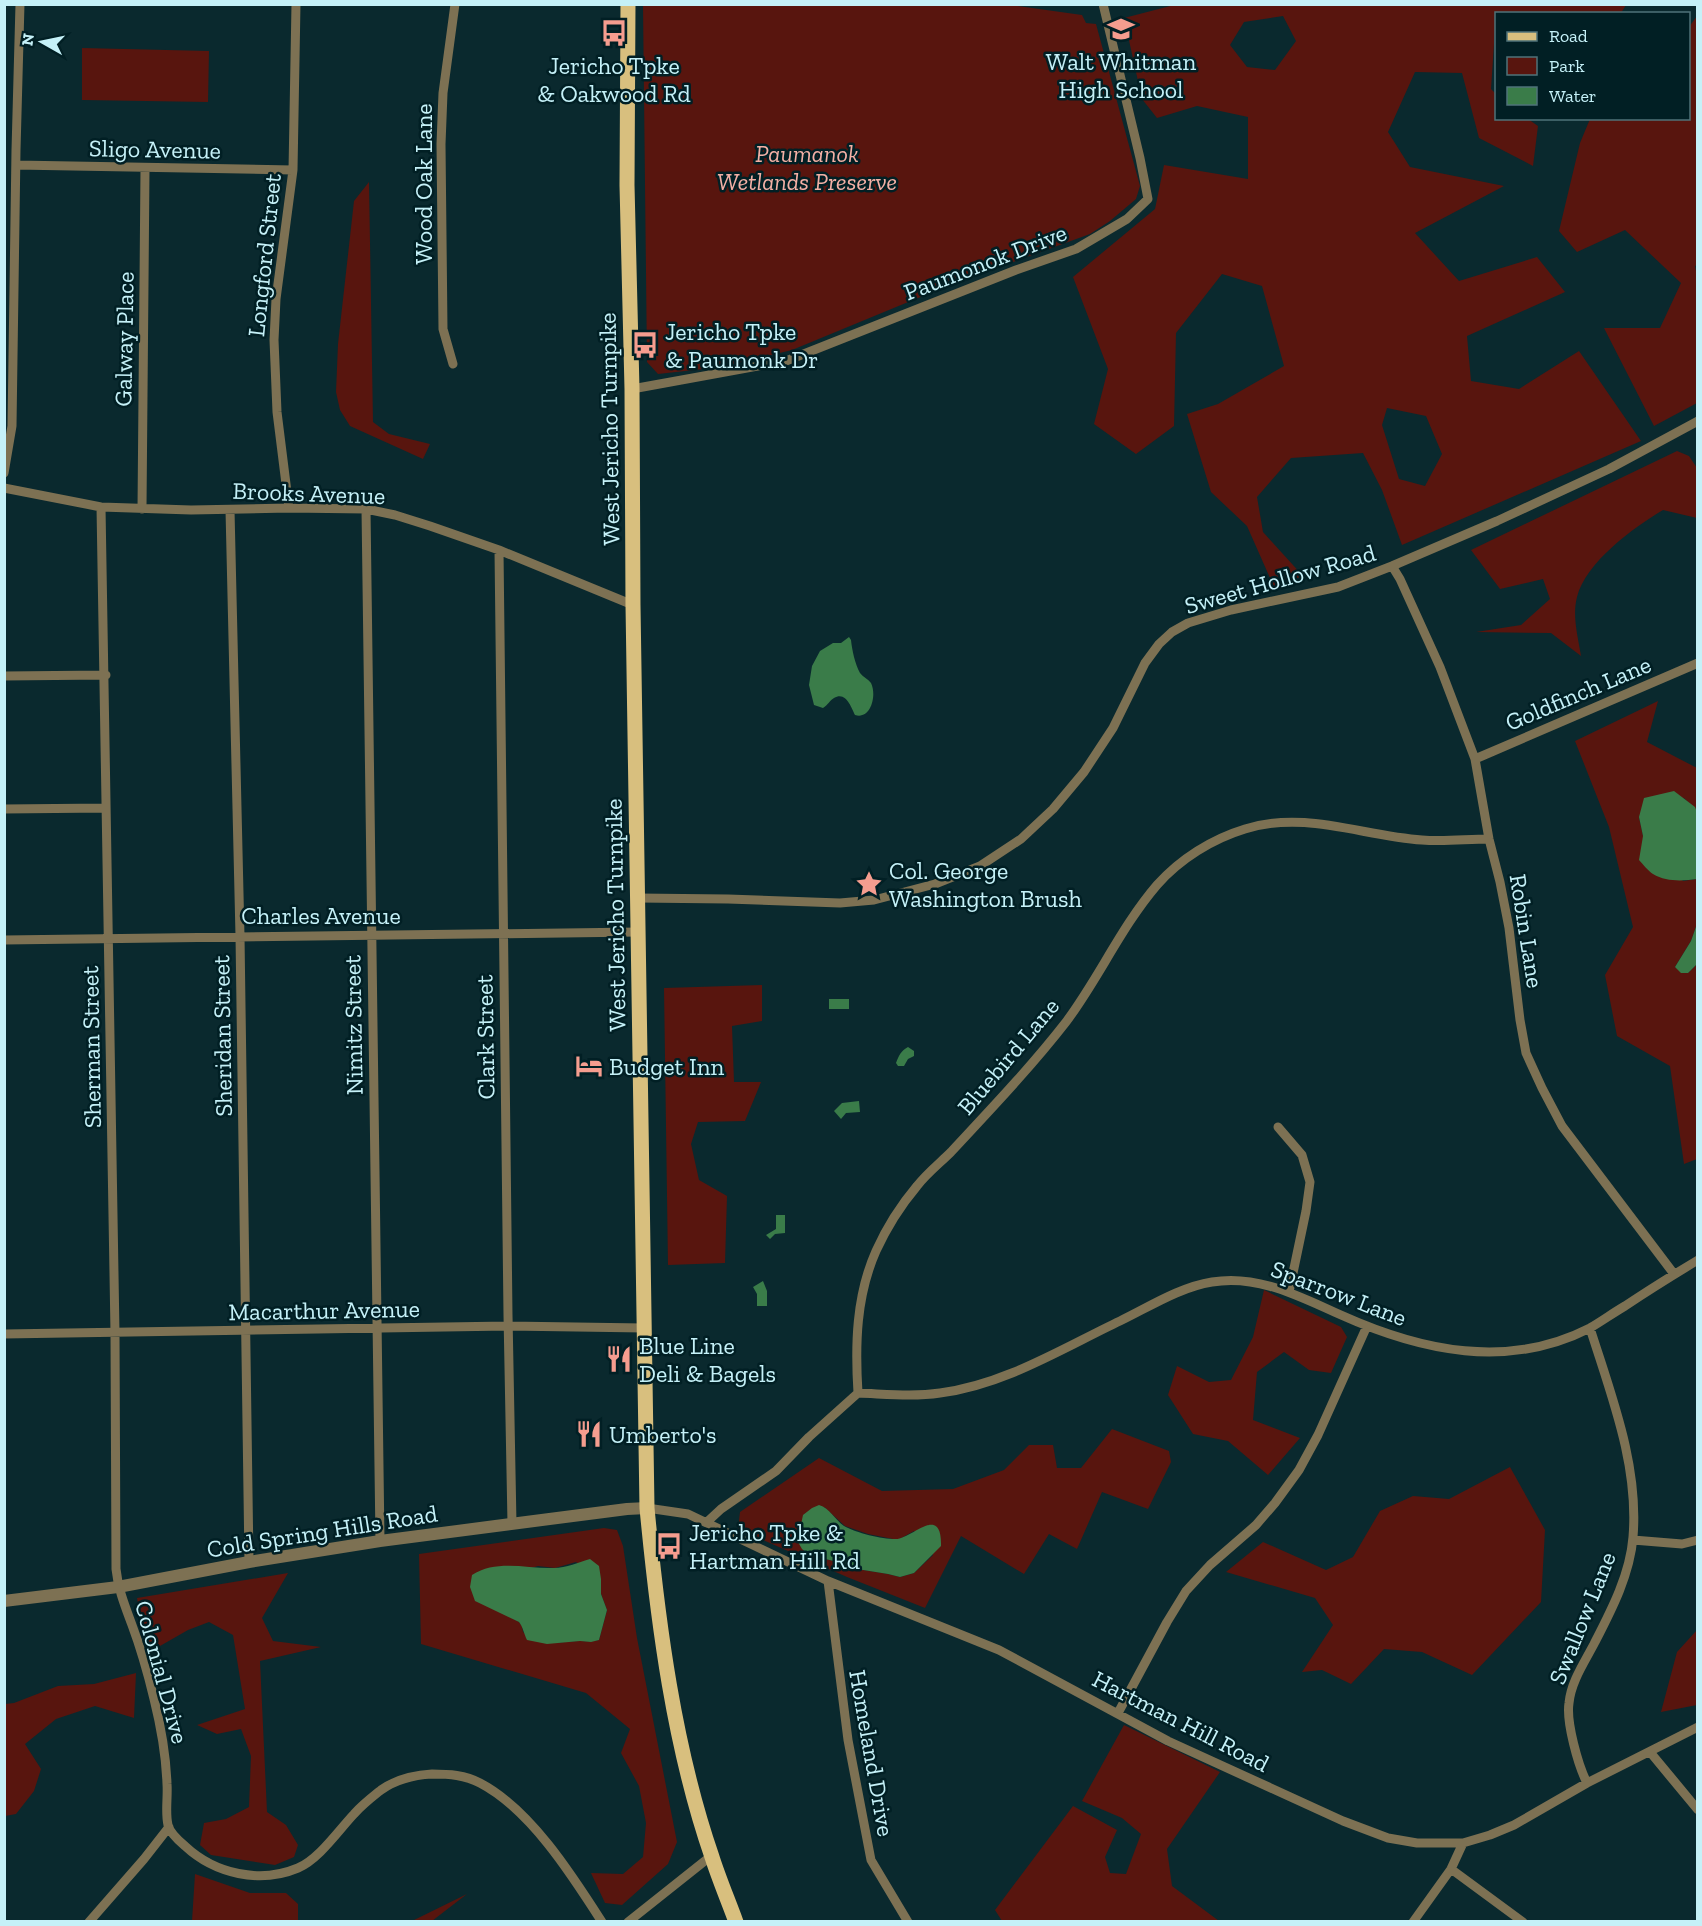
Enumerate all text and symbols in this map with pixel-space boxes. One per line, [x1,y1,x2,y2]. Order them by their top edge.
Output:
north arrow [12,12,72,72]
legend [1495,12,1690,120]
school or university icon: Walt Whitman High School [1106,14,1136,44]
bus stop icon: Jericho Tpke & Oakwood Rd [599,18,629,48]
text: Road [1549,25,1588,47]
text: N [17,32,38,47]
place label: Walt Whitman High School [1046,47,1196,104]
place label: Jericho Tpke & Oakwood Rd [537,51,691,108]
text: Park [1549,55,1585,77]
text: Water [1549,85,1596,107]
street label: Wood Oak Lane [409,103,438,265]
street label: Sligo Avenue [89,133,221,165]
park label: Paumanok Wetlands Preserve [717,139,897,196]
street label: Longford Street [241,172,287,338]
street label: Paumonok Drive [899,218,1071,306]
street label: Galway Place [108,271,140,407]
street label: West Jericho Turnpike [592,312,626,546]
place label: Jericho Tpke & Paumonk Dr [665,317,818,374]
bus stop icon: Jericho Tpke & Paumonk Dr [630,330,660,360]
street label: Brooks Avenue [232,476,386,510]
street label: Sweet Hollow Road [1181,538,1379,620]
street label: Goldfinch Lane [1501,649,1655,737]
street label: West Jericho Turnpike [598,798,632,1032]
place label: Col. George Washington Brush [889,856,1082,913]
place icon: Col. George Washington Brush [854,869,884,899]
street label: Robin Lane [1504,872,1550,990]
street label: Charles Avenue [241,901,401,930]
street label: Sheridan Street [206,955,238,1117]
street label: Nimitz Street [337,955,369,1095]
street label: Sherman Street [75,965,107,1128]
street label: Clark Street [469,974,501,1100]
street label: Bluebird Lane [951,992,1065,1120]
hotel icon: Budget Inn [574,1051,604,1081]
place label: Budget Inn [609,1052,724,1081]
street label: Sparrow Lane [1267,1254,1411,1332]
street label: Macarthur Avenue [228,1294,420,1326]
place label: Blue Line Deli & Bagels [639,1331,776,1388]
restaurant icon: Blue Line Deli & Bagels [604,1344,634,1374]
restaurant icon: Umberto's [574,1419,604,1449]
place label: Umberto's [609,1420,717,1449]
street label: Cold Spring Hills Road [205,1498,439,1564]
place label: Jericho Tpke & Hartman Hill Rd [689,1518,860,1575]
bus stop icon: Jericho Tpke & Hartman Hill Rd [654,1531,684,1561]
street label: Swallow Lane [1542,1547,1622,1689]
street label: Colonial Drive [129,1597,195,1747]
street label: Hartman Hill Road [1088,1664,1274,1778]
street label: Homeland Drive [843,1667,901,1839]

